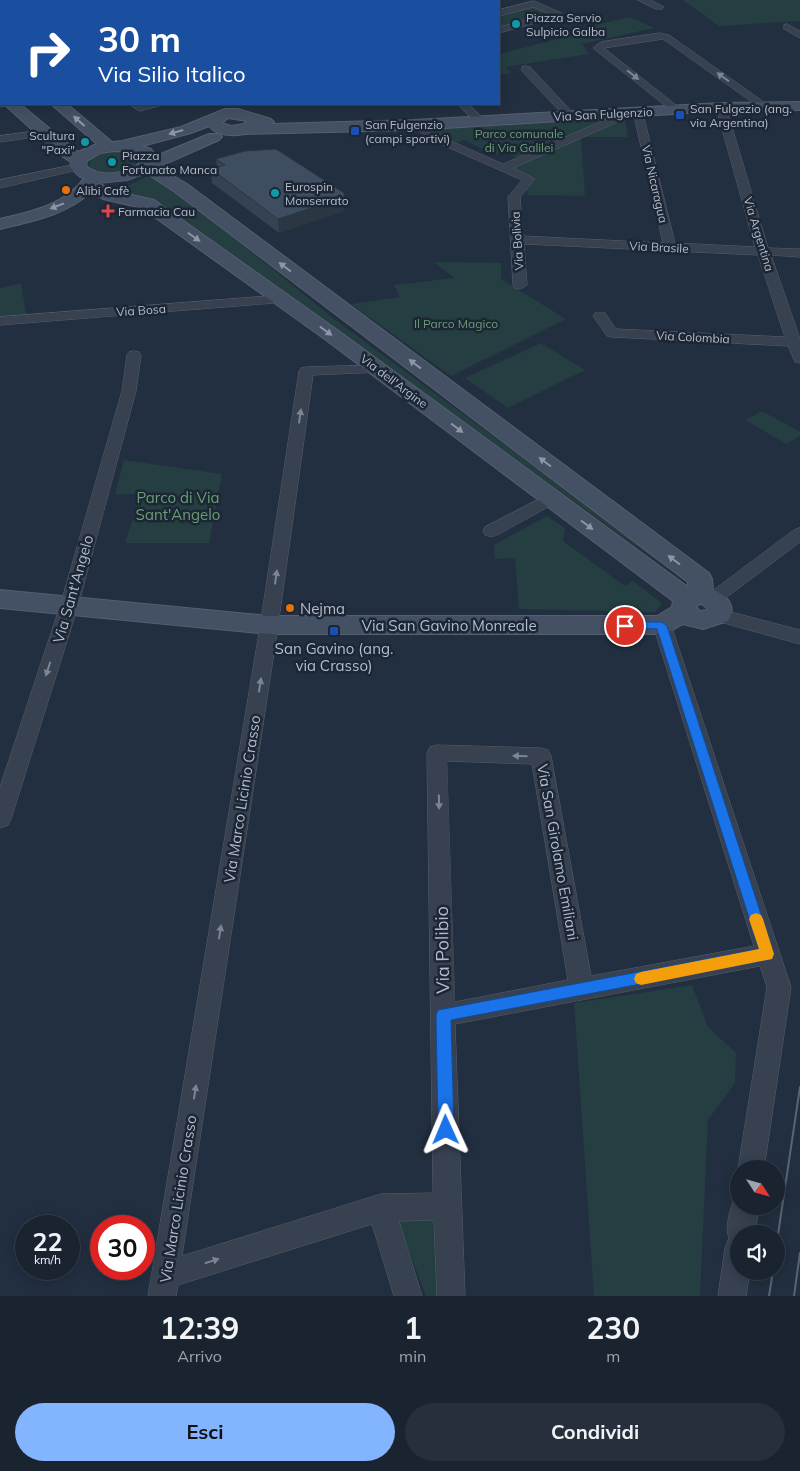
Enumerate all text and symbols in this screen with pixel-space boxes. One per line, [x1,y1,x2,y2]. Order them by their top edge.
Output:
place label: Piazza Servio Sulpicio Galba [526,10,605,39]
text: 30 m [98,17,181,61]
marker: Piazza Servio Sulpicio Galba [510,18,522,30]
icon: right [15,20,80,85]
text: Via Silio Italico [98,60,246,88]
one-way arrow [626,70,639,81]
one-way arrow [717,71,730,82]
place label: San Fulgezio (ang. via Argentina) [690,101,792,130]
street label: Via San Fulgenzio [553,104,653,124]
marker: San Fulgezio (ang. via Argentina) [674,109,686,121]
one-way arrow [74,115,86,127]
place label: San Fulgenzio (campi sportivi) [365,117,450,146]
marker: San Fulgenzio (campi sportivi) [349,125,361,137]
park label: Parco comunale di Via Galilei [475,126,563,155]
place label: Scultura "Paxi" [29,128,75,157]
one-way arrow [168,129,183,137]
marker: Scultura "Paxi" [79,136,91,148]
street label: Via Nicaragua [639,144,671,224]
place label: Piazza Fortunato Manca [122,148,217,177]
marker: Piazza Fortunato Manca [106,156,118,168]
place label: Eurospin Monserrato [285,179,349,208]
place label: Alibi Cafè [76,183,129,198]
marker: Alibi Cafè [60,184,72,196]
marker: Eurospin Monserrato [269,187,281,199]
street label: Via Argentina [741,195,777,273]
one-way arrow [49,202,64,210]
place label: Farmacia Cau [118,204,195,219]
marker: Farmacia Cau [102,205,114,217]
street label: Via Bolivia [507,211,527,271]
one-way arrow [187,232,201,242]
street label: Via Brasile [629,238,689,256]
one-way arrow [279,261,292,272]
street label: Via Bosa [116,301,166,319]
park label: Il Parco Magico [414,316,498,331]
one-way arrow [319,326,333,336]
street label: Via Colombia [656,328,730,346]
street label: Via dell'Argine [357,351,431,411]
one-way arrow [409,359,422,370]
one-way arrow [296,408,304,424]
one-way arrow [450,423,464,433]
one-way arrow [538,457,552,467]
park label: Parco di Via Sant'Angelo [136,488,220,524]
one-way arrow [580,520,594,530]
street label: Via Sant'Angelo [48,533,98,645]
one-way arrow [668,554,681,565]
one-way arrow [272,569,280,585]
place label: Nejma [300,599,345,618]
marker: Nejma [284,602,296,614]
pin [604,605,646,647]
icon: arrive [611,612,639,640]
street label: Via San Gavino Monreale [361,616,537,635]
marker: San Gavino (ang. via Crasso) [328,625,340,637]
place label: San Gavino (ang. via Crasso) [275,639,393,675]
one-way arrow [44,662,52,677]
one-way arrow [256,677,264,693]
street label: Via Marco Licinio Crasso [219,714,265,884]
one-way arrow [511,751,527,759]
street label: Via San Girolamo Emiliani [533,762,583,942]
one-way arrow [435,794,443,810]
street label: Via Polibio [430,906,454,994]
one-way arrow [217,923,225,939]
one-way arrow [191,1084,199,1100]
position arrow [419,1103,471,1155]
street label: Via Marco Licinio Crasso [155,1114,201,1284]
north arrow [730,1160,785,1215]
map controls [730,1160,785,1280]
speed limit sign: 30 [90,1215,155,1280]
button: sound [730,1225,785,1280]
text: 22 [32,1226,63,1257]
text: km/h [34,1252,61,1267]
one-way arrow [205,1256,220,1264]
text: 12:39 [160,1309,239,1347]
text: 1 [404,1309,422,1347]
text: 230 [586,1309,640,1347]
text: Arrivo [177,1346,222,1366]
text: min [399,1346,426,1366]
text: m [606,1346,620,1366]
button: Esci [15,1403,395,1461]
button: Condividi [405,1403,785,1461]

